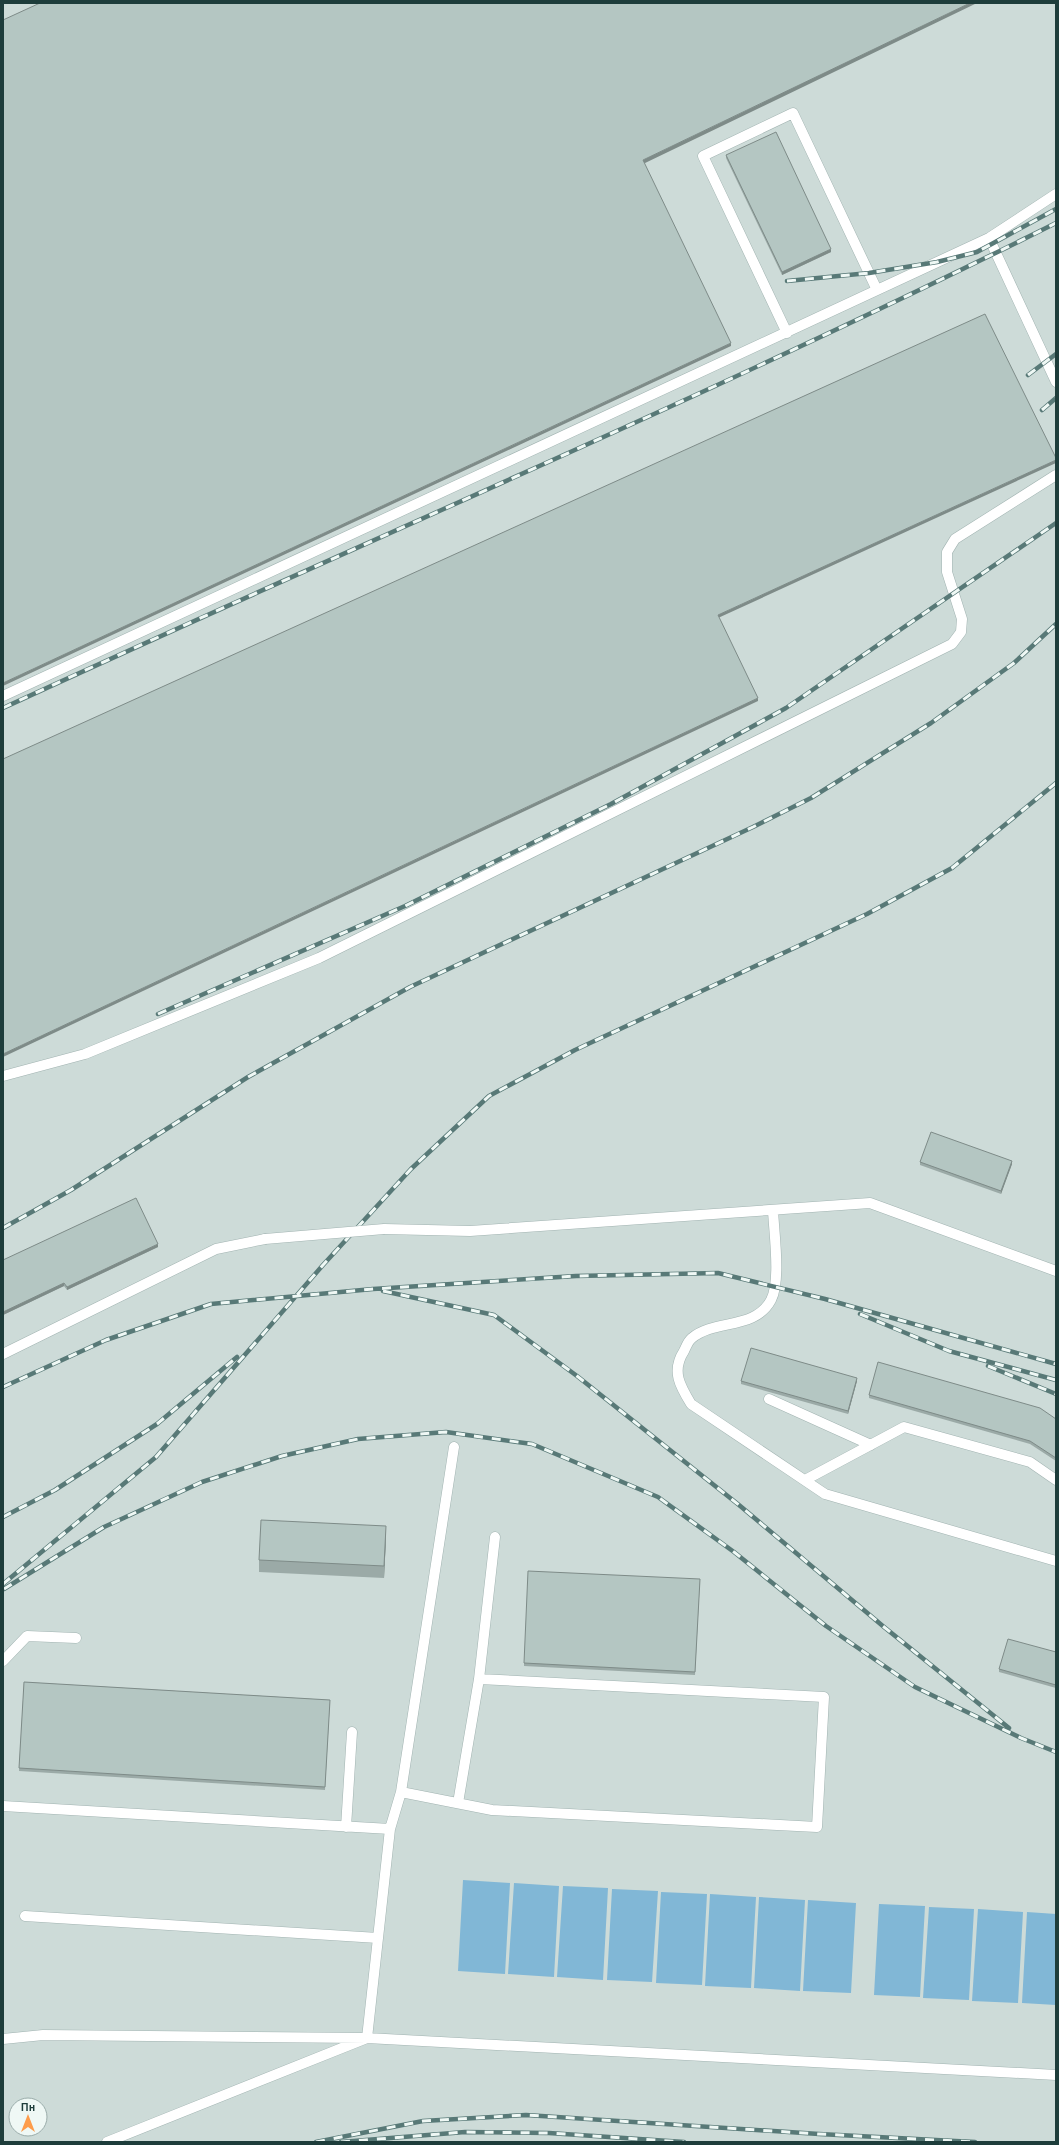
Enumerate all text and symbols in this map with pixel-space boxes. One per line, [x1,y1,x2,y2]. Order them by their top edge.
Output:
north arrow [8,2097,48,2137]
text: Пн [21,2101,35,2113]

